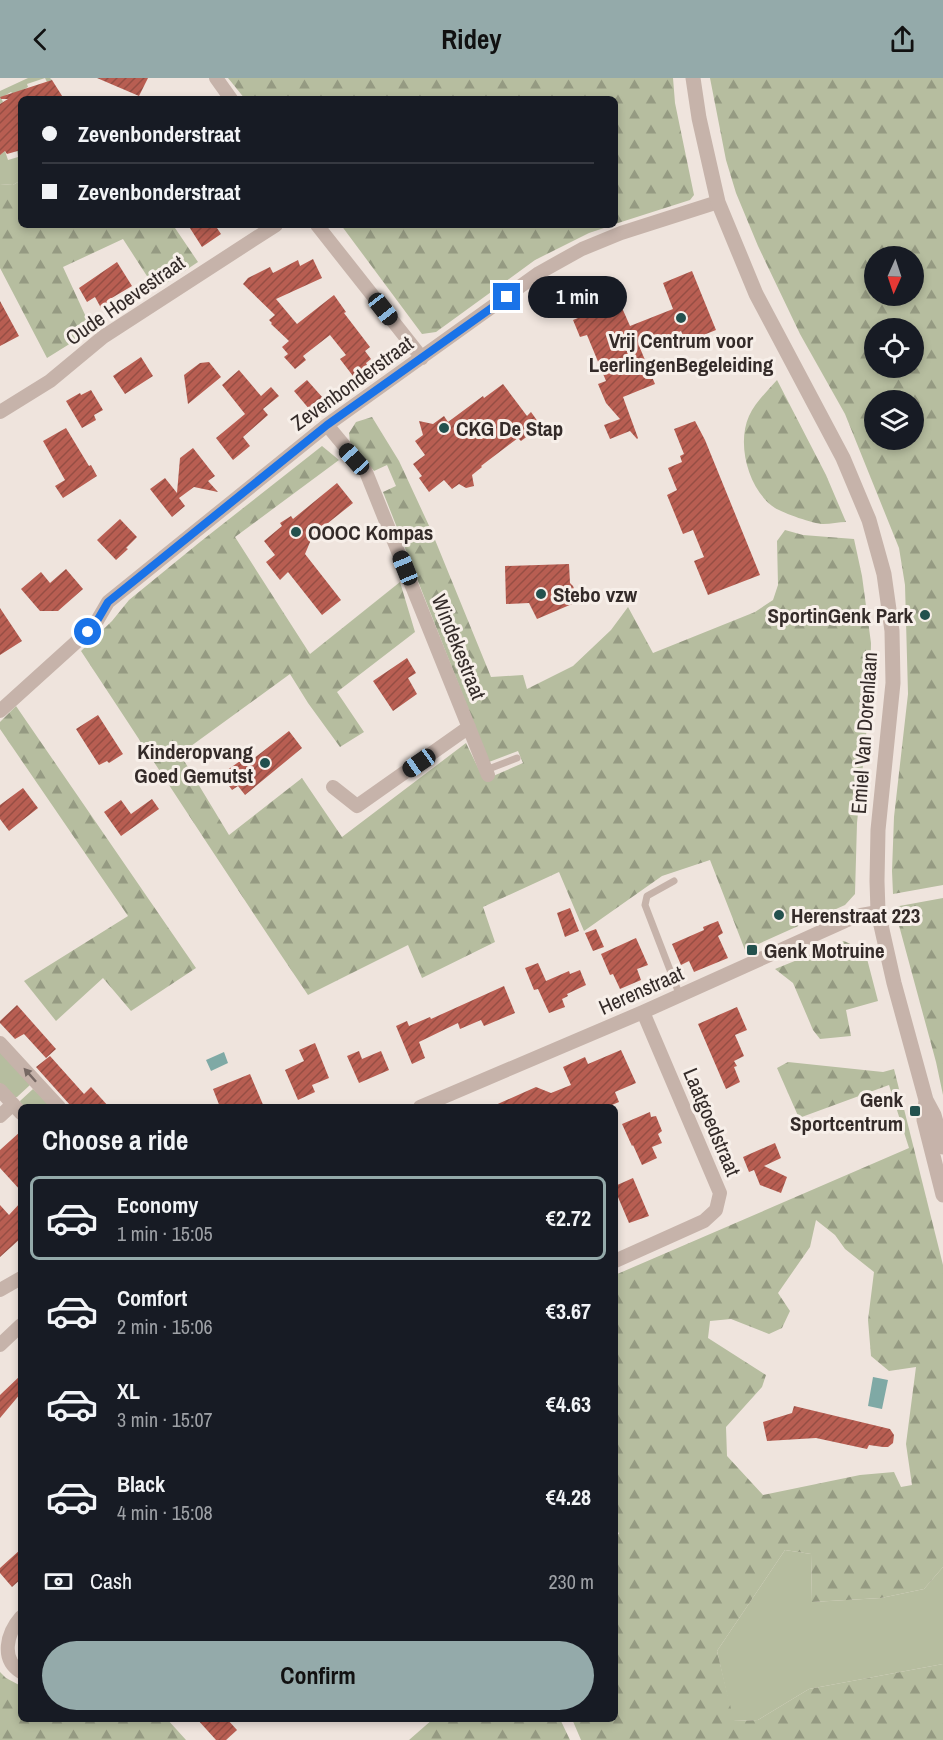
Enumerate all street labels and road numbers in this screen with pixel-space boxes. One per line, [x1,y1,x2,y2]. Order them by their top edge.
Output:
street label: Oude Hoevestraat [59,248,191,352]
street label: Zevenbonderstraat [285,329,419,437]
street label: Windekestraat [425,590,493,704]
street label: Emiel Van Dorenlaan [844,651,884,815]
street label: Herenstraat [594,958,688,1022]
street label: Laatgoedstraat [676,1063,748,1181]

